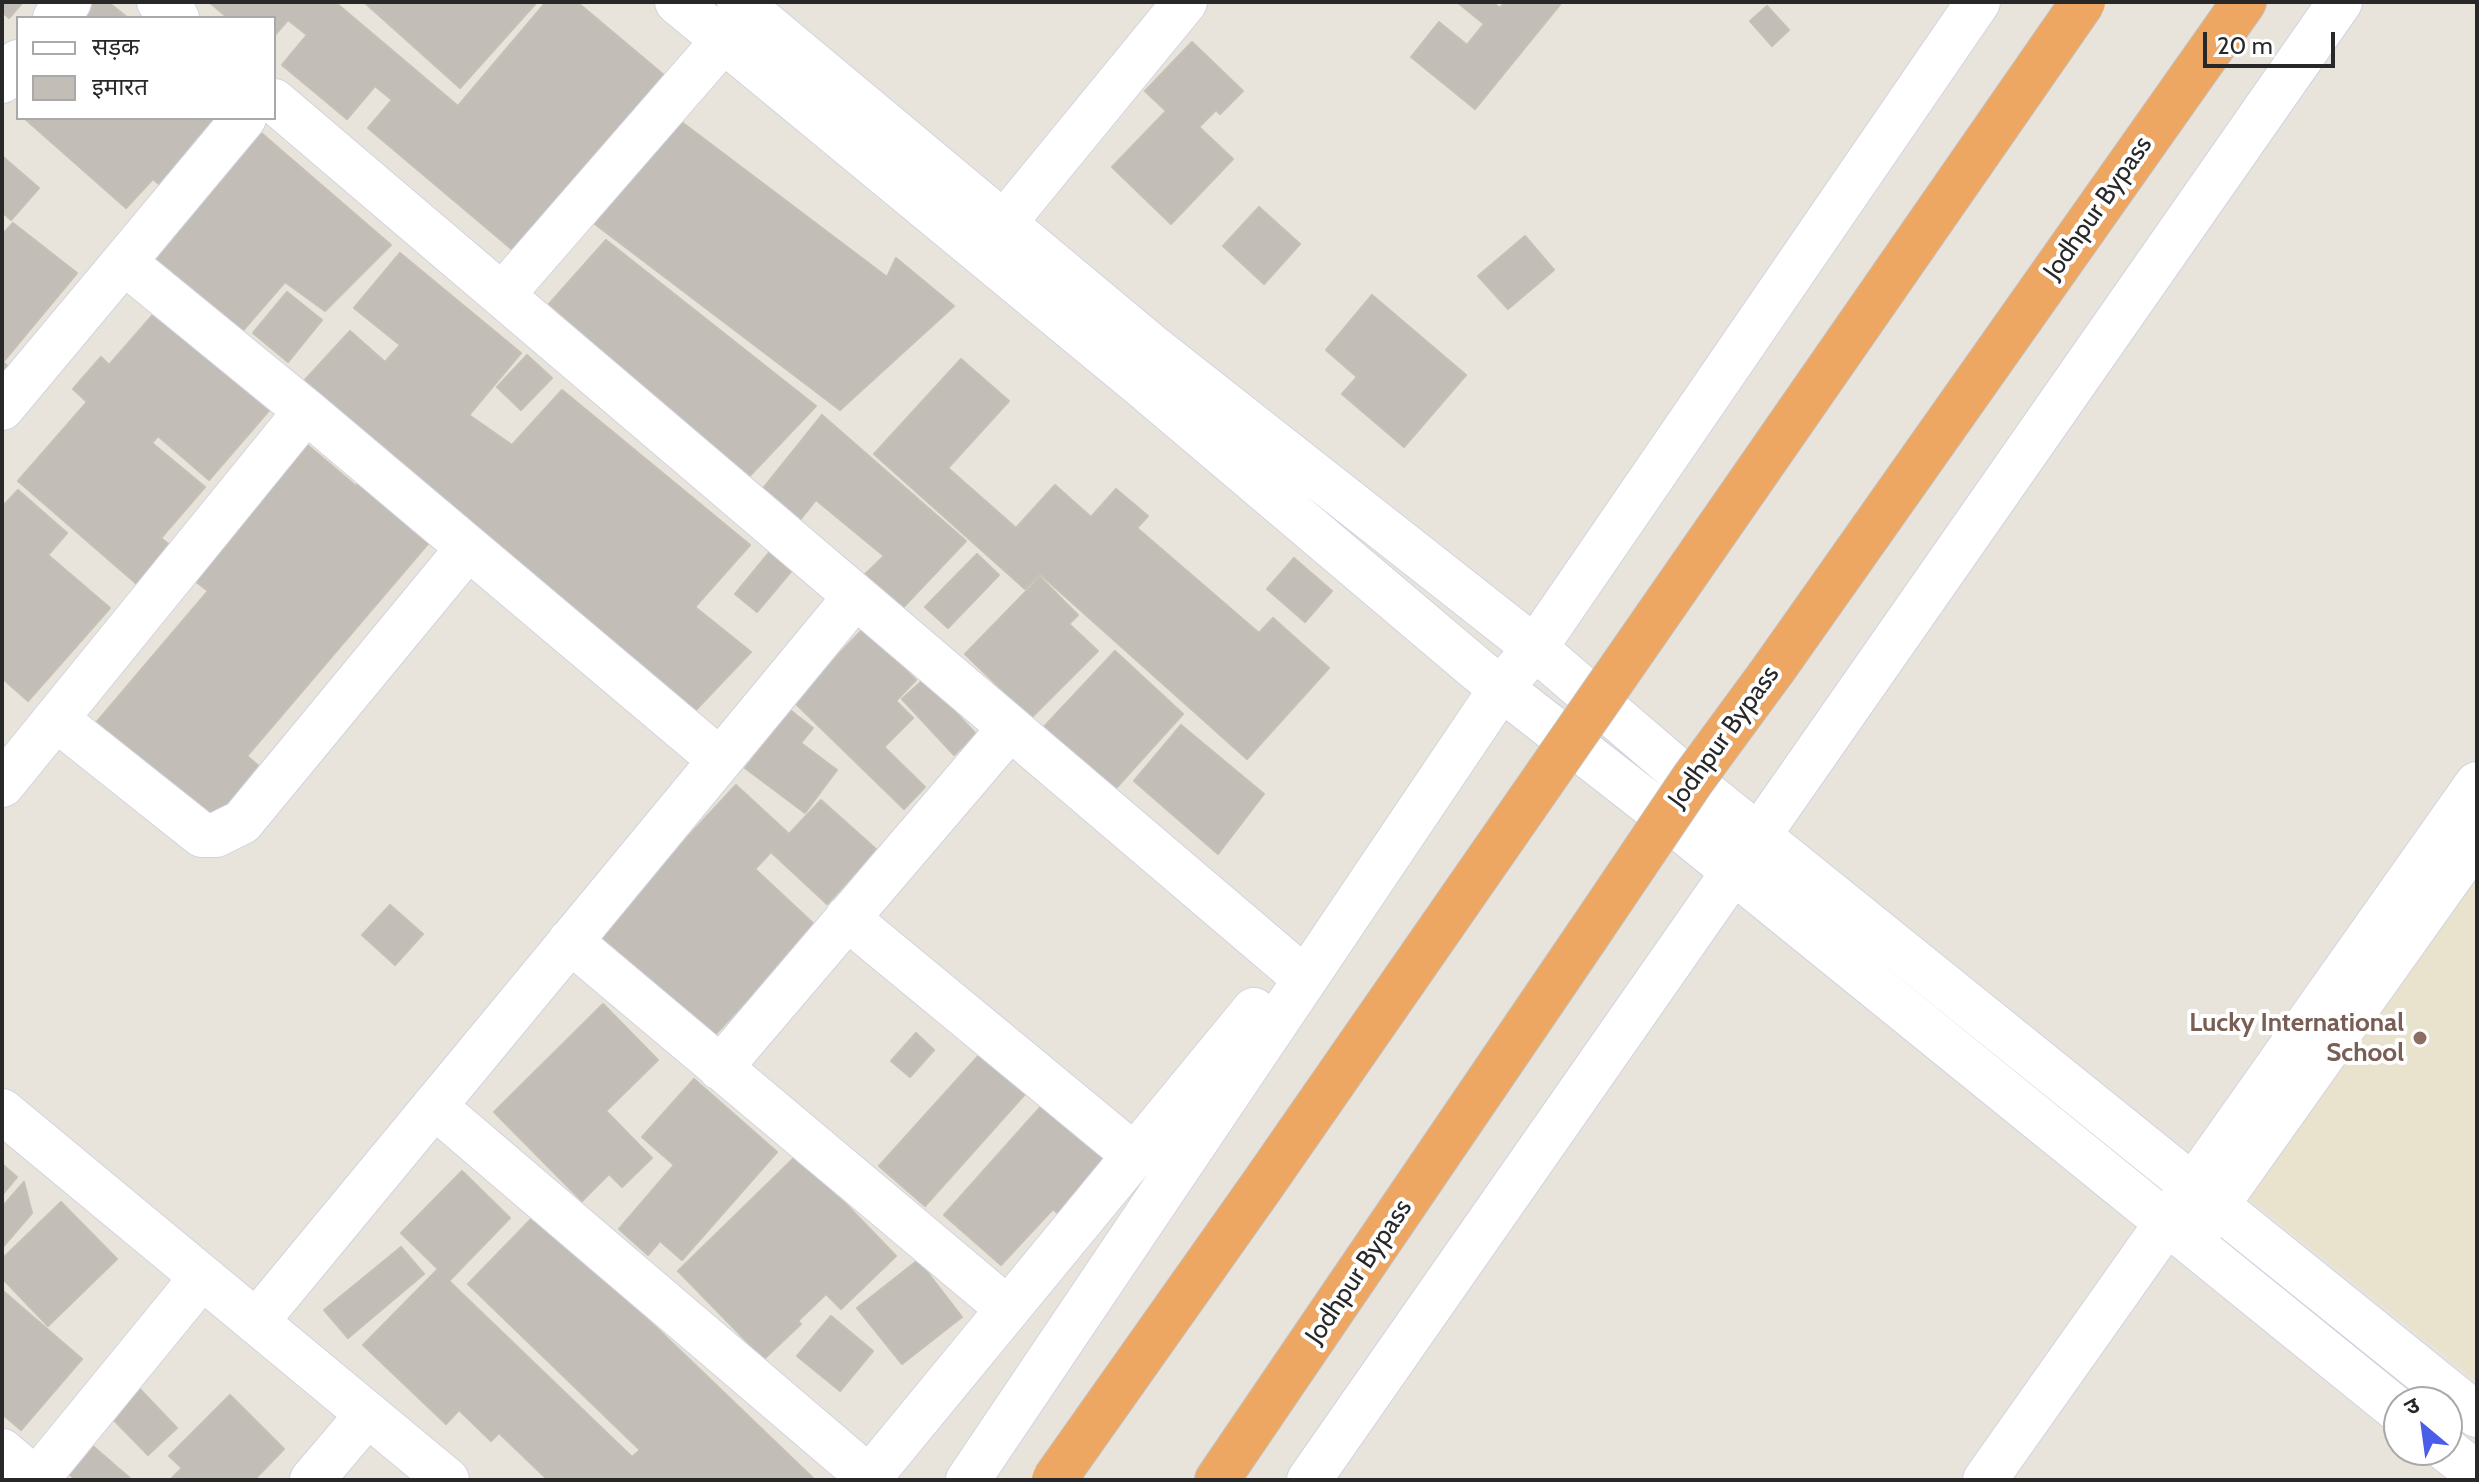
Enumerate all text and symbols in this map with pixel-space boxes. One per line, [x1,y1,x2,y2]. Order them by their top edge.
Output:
legend [16,16,276,120]
scale bar [2207,16,2339,66]
text: 20 m [2217,31,2273,60]
text: सड़क [92,32,140,61]
text: इमारत [92,72,148,101]
street label: Jodhpur Bypass [2037,130,2159,286]
street label: Jodhpur Bypass [1662,660,1786,814]
place label: Lucky International School [2189,1007,2404,1068]
marker: Lucky International School [2411,1029,2429,1047]
street label: Jodhpur Bypass [1299,1194,1419,1350]
north arrow [2383,1386,2463,1466]
text: उ [2400,1391,2424,1421]

